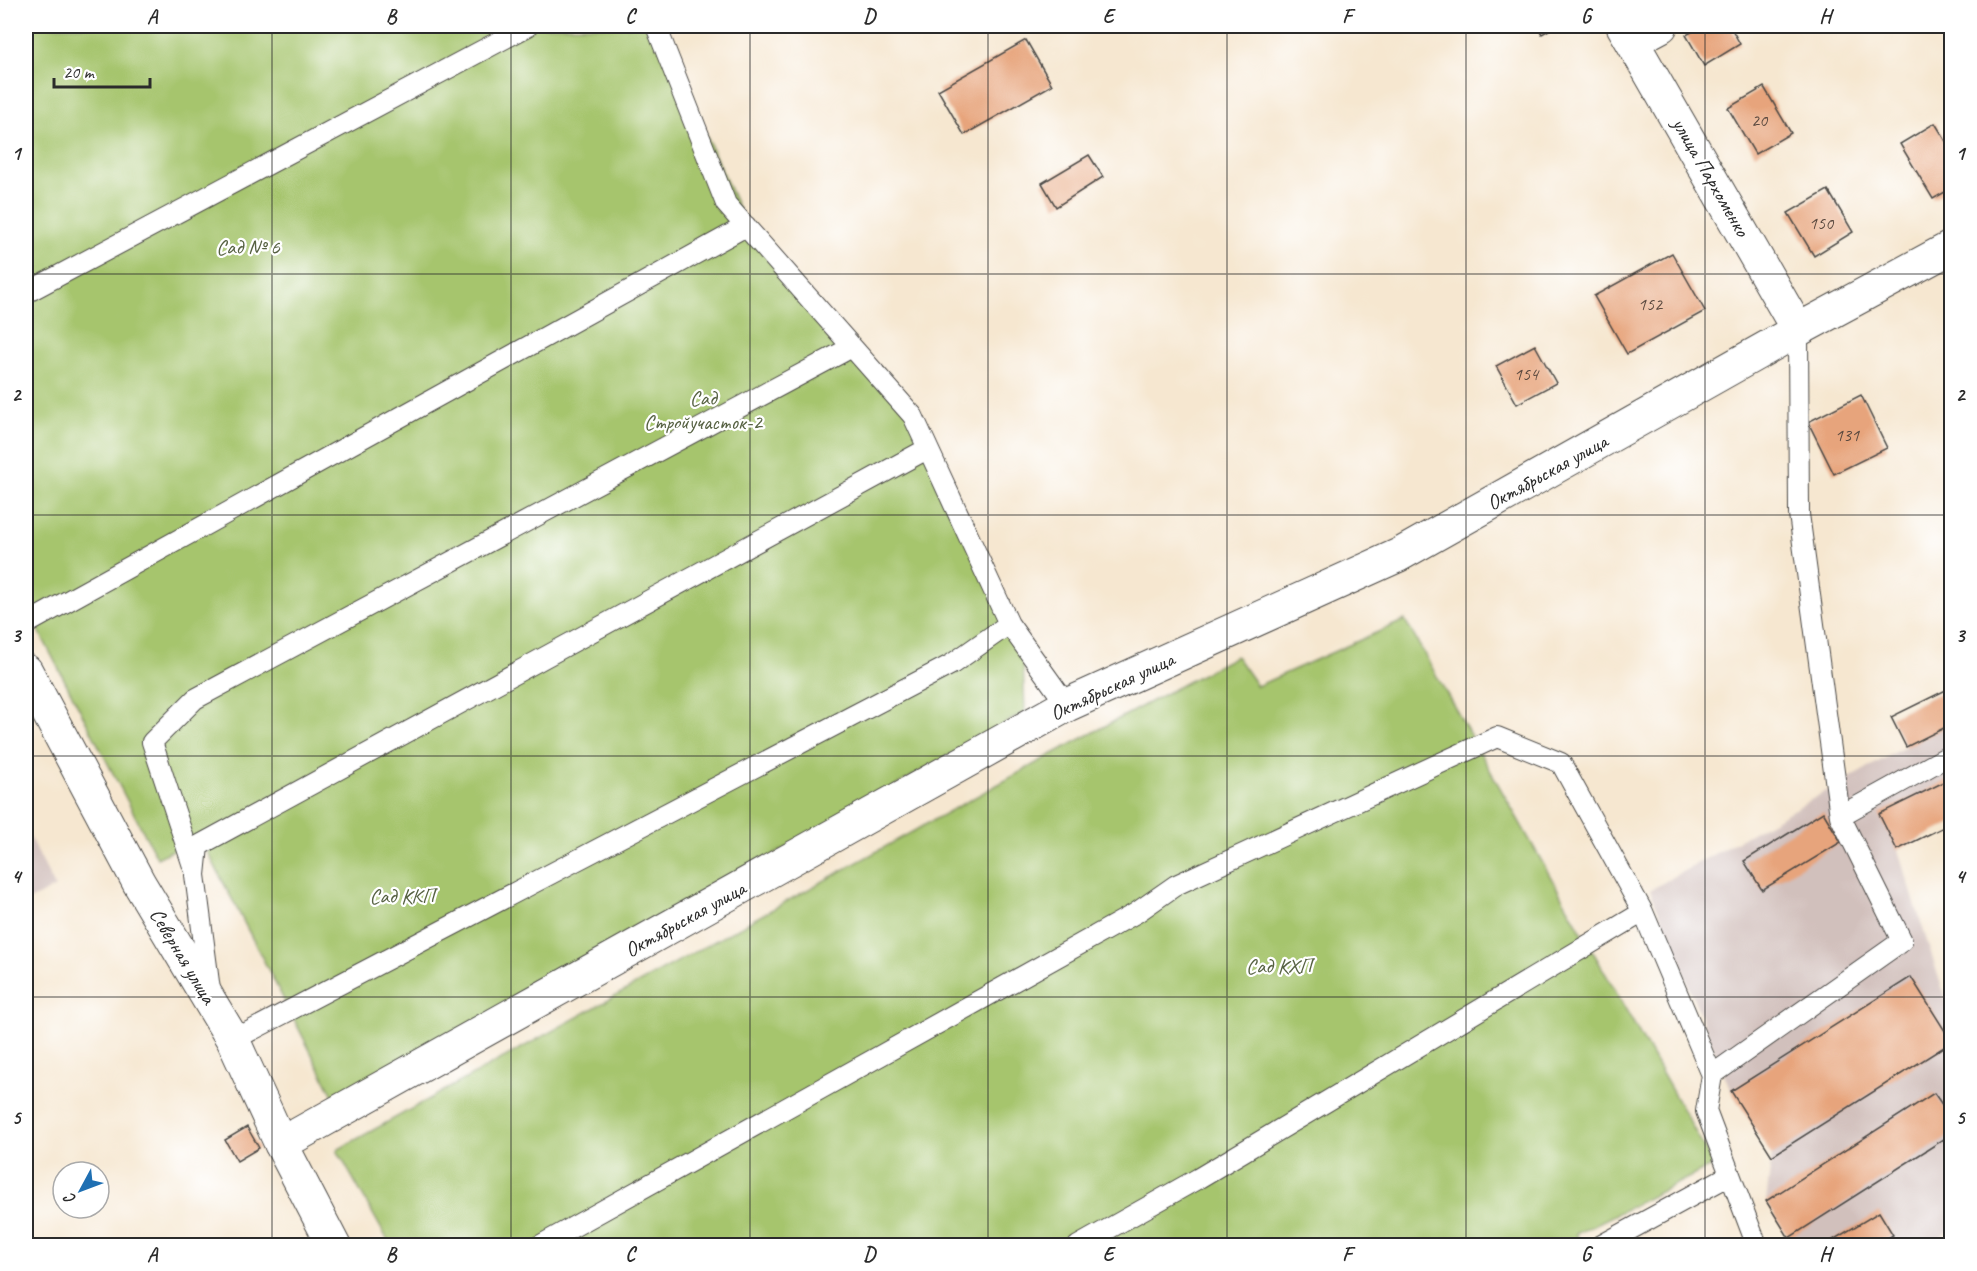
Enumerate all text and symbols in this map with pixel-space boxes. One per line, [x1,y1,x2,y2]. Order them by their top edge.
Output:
text: A [147,4,159,29]
text: B [386,4,398,29]
text: C [625,4,637,29]
text: D [863,4,877,29]
text: E [1103,4,1117,29]
text: F [1342,4,1356,29]
text: G [1581,4,1594,29]
text: H [1819,4,1834,29]
scale bar [54,51,150,89]
text: 20 m [63,61,96,83]
house number: 20 [1751,109,1769,131]
street label: улица Пархоменко [1666,111,1756,242]
text: 1 [12,141,23,166]
text: 1 [1956,141,1967,166]
house number: 150 [1809,212,1835,234]
park label: Сад № 6 [216,234,280,260]
house number: 152 [1638,293,1664,315]
house number: 154 [1514,363,1540,385]
text: 2 [12,382,23,407]
text: 2 [1956,382,1967,407]
park label: Сад Стройучасток-2 [644,385,763,435]
house number: 131 [1835,424,1860,446]
street label: Октябрьская улица [1482,427,1614,516]
text: 3 [12,623,23,648]
text: 3 [1956,623,1967,648]
street label: Октябрьская улица [1046,645,1180,726]
text: 4 [12,864,24,889]
text: 4 [1956,864,1968,889]
street label: Октябрьская улица [620,874,752,963]
park label: Сад ККП [369,883,438,909]
street label: Северная улица [144,903,223,1010]
park label: Сад КХП [1246,953,1315,979]
text: 5 [12,1105,23,1130]
text: 5 [1956,1105,1967,1130]
north arrow [51,1160,111,1220]
text: С [59,1188,81,1209]
text: A [147,1242,159,1267]
text: B [386,1242,398,1267]
text: C [625,1242,637,1267]
text: D [863,1242,877,1267]
text: E [1103,1242,1117,1267]
text: F [1342,1242,1356,1267]
text: G [1581,1242,1594,1267]
text: H [1819,1242,1834,1267]

